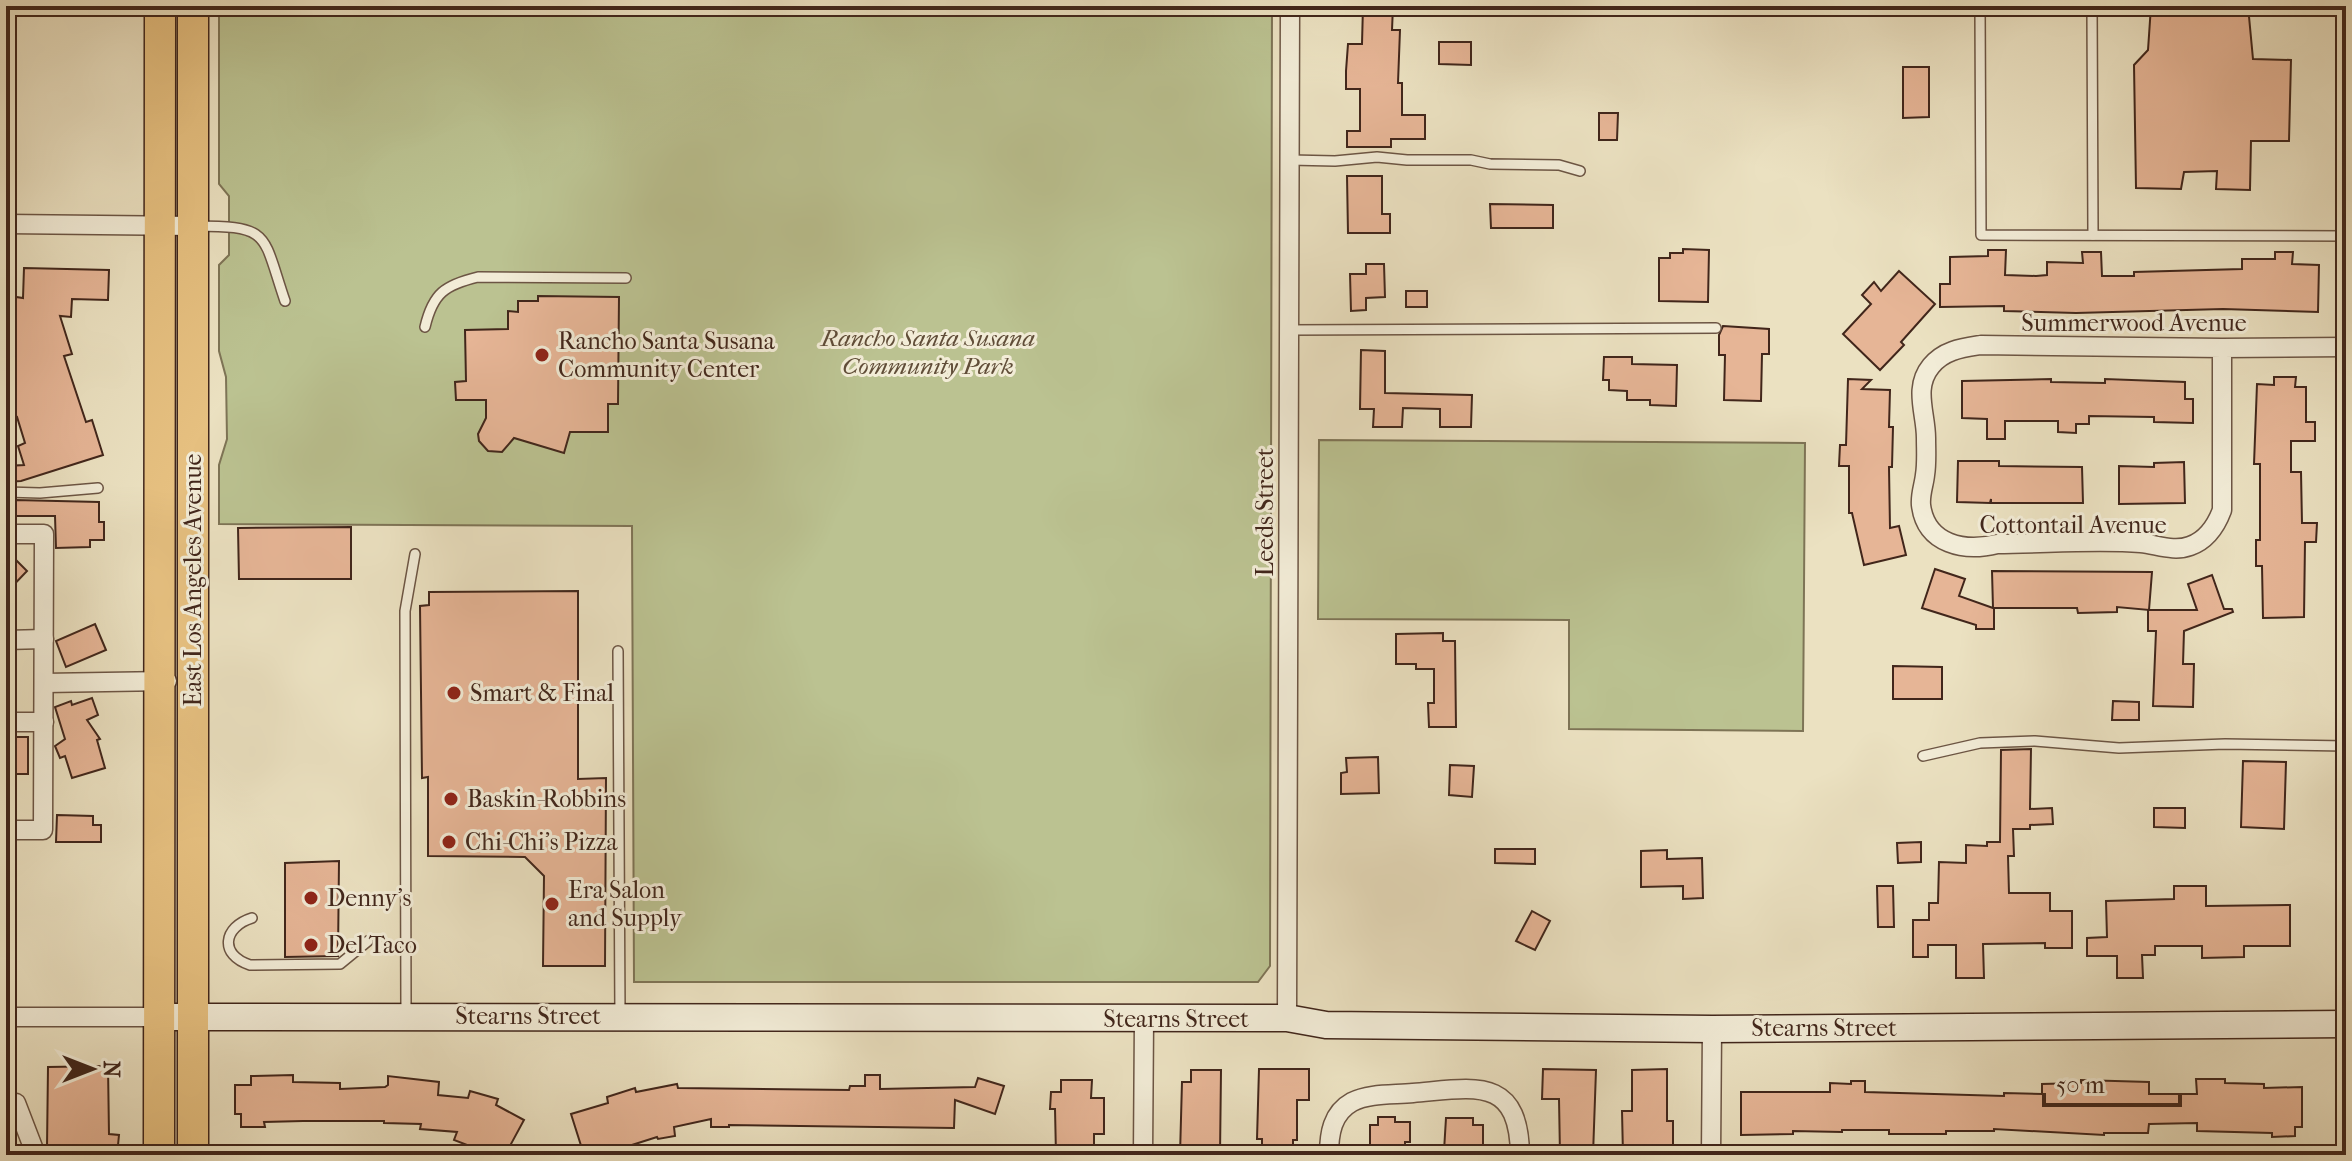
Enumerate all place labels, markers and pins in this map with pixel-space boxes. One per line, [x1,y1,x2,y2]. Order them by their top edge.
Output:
place label: Rancho Santa Susana Community Center [558,327,776,383]
marker: Rancho Santa Susana Community Center [533,346,551,364]
place label: Smart & Final [470,679,614,707]
marker: Smart & Final [445,684,463,702]
place label: Baskin-Robbins [467,785,626,813]
marker: Baskin-Robbins [442,790,460,808]
place label: Chi-Chi's Pizza [465,828,618,856]
marker: Chi-Chi's Pizza [440,833,458,851]
place label: Era Salon and Supply [568,876,683,932]
place label: Denny's [327,884,412,912]
marker: Denny's [302,889,320,907]
marker: Era Salon and Supply [543,895,561,913]
place label: Del Taco [327,931,417,959]
marker: Del Taco [302,936,320,954]

